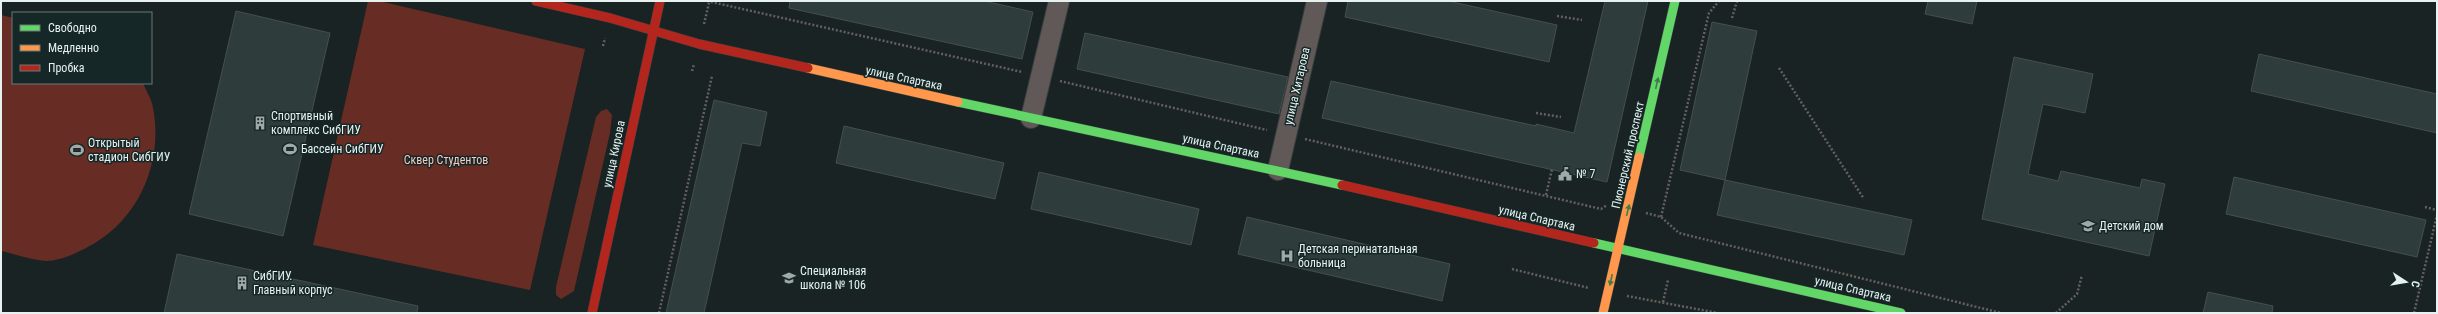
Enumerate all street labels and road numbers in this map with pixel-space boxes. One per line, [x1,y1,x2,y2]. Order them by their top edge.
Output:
street label: улица Хитарова [1281,46,1313,126]
street label: улица Спартака [864,63,944,93]
street label: Пионерский проспект [1609,100,1647,210]
street label: улица Кирова [600,119,628,189]
street label: улица Спартака [1181,131,1261,161]
street label: улица Спартака [1497,202,1577,234]
street label: улица Спартака [1813,273,1893,305]

